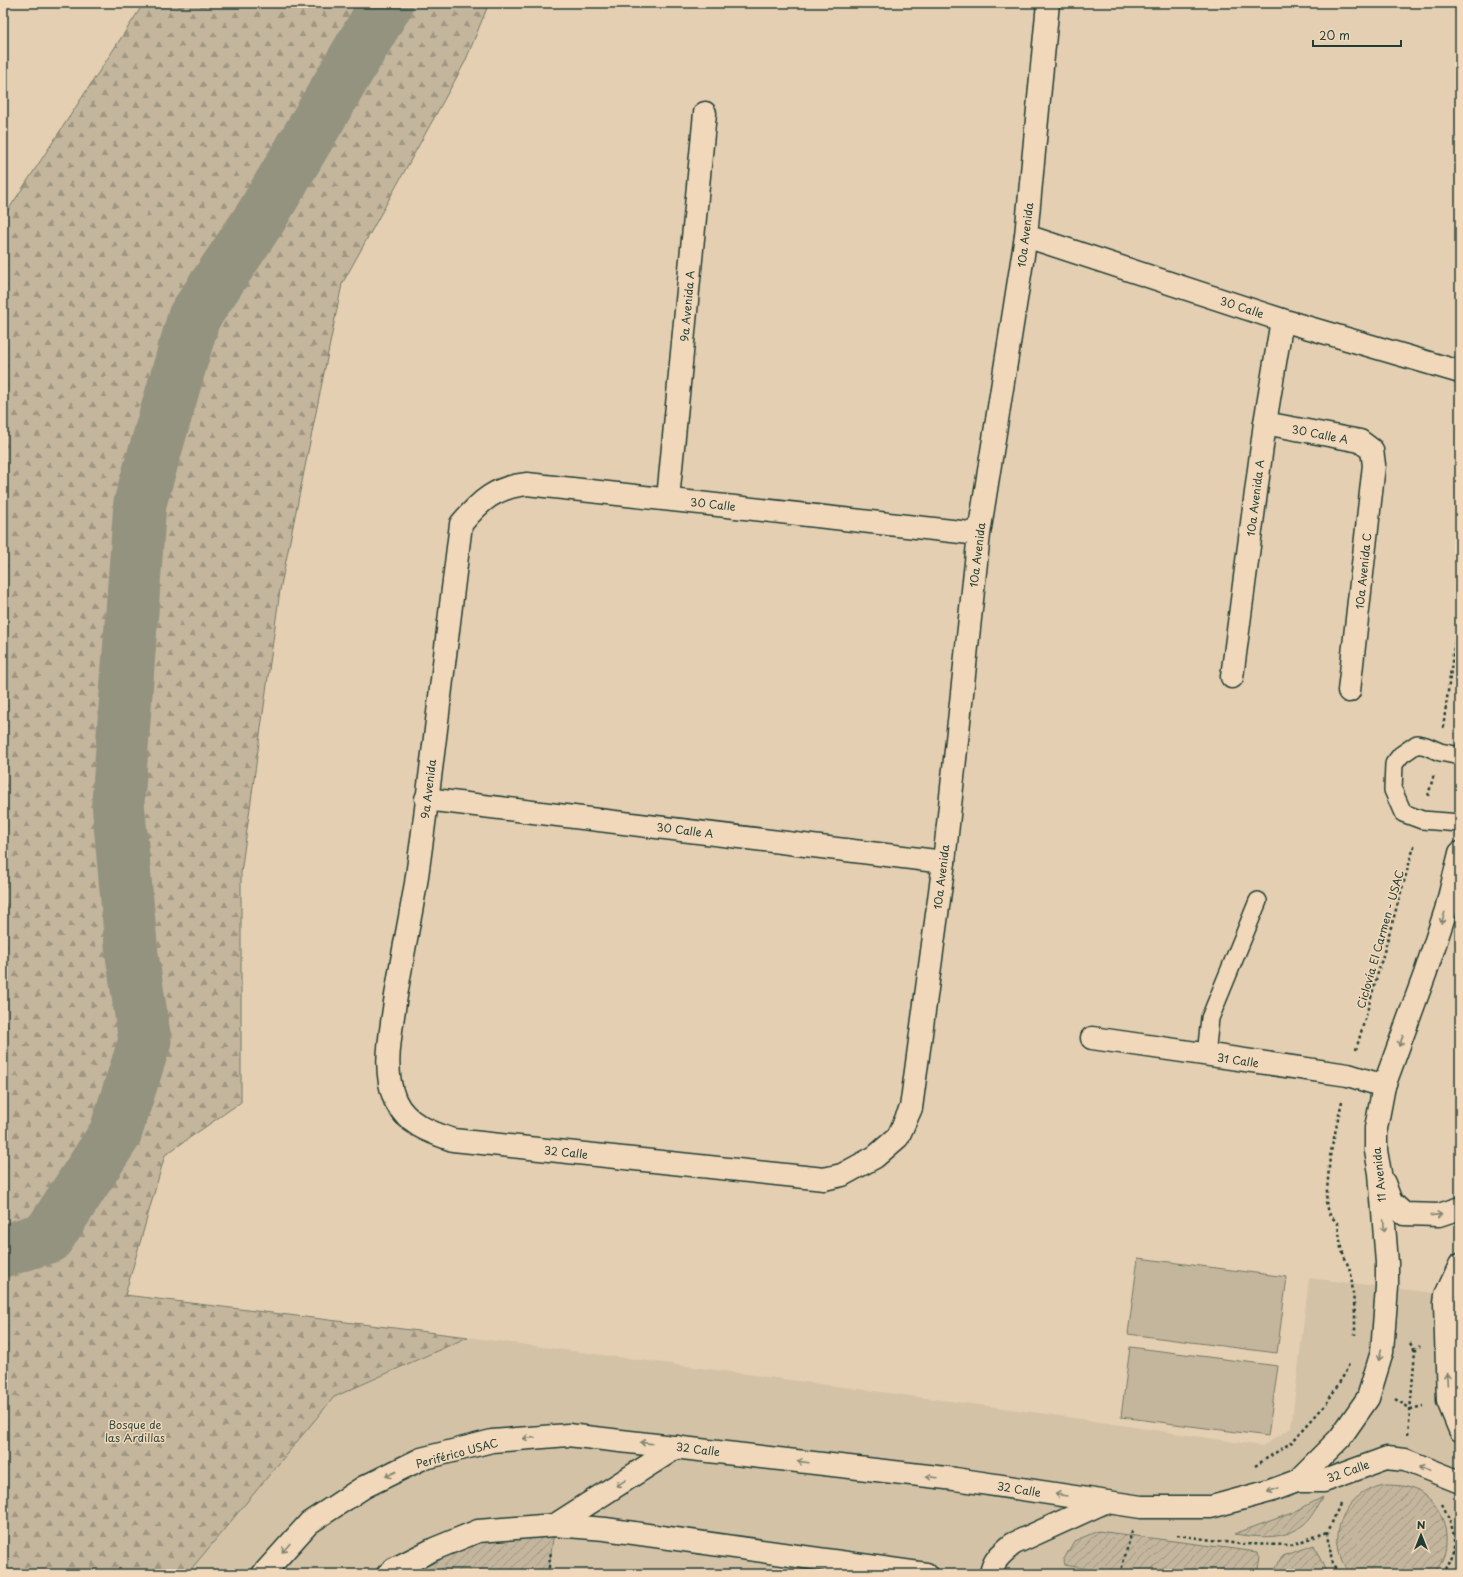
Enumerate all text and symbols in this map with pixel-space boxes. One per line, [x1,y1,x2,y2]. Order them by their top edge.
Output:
scale bar [1313,22,1401,48]
text: 20 m [1319,26,1350,44]
street label: 10a Avenida [1013,202,1037,268]
street label: 9a Avenida A [675,269,699,342]
street label: 30 Calle [1218,292,1266,322]
street label: 30 Calle A [1290,420,1350,448]
street label: 10a Avenida A [1242,458,1268,537]
street label: 30 Calle [689,493,737,515]
street label: 10a Avenida [965,522,989,588]
street label: 10a Avenida C [1351,532,1375,610]
street label: 9a Avenida [416,758,440,820]
street label: 30 Calle A [656,818,715,842]
street label: 10a Avenida [929,844,953,910]
street label: Ciclovía El Carmen - USAC [1352,868,1408,1010]
one-way arrow [1439,911,1446,924]
one-way arrow [1396,1034,1404,1046]
street label: 31 Calle [1216,1049,1260,1071]
street label: 32 Calle [543,1141,589,1163]
street label: 11 Avenida [1368,1147,1390,1203]
one-way arrow [1429,1211,1442,1218]
one-way arrow [1380,1219,1388,1232]
one-way arrow [1376,1348,1384,1361]
one-way arrow [1444,1373,1451,1386]
park label: Bosque de las Ardillas [105,1416,165,1446]
street label: Periférico USAC [414,1434,500,1472]
one-way arrow [523,1434,536,1442]
street label: 32 Calle [675,1438,721,1460]
one-way arrow [640,1440,653,1447]
street label: 32 Calle [1324,1455,1372,1487]
one-way arrow [797,1458,810,1465]
one-way arrow [1418,1463,1430,1471]
one-way arrow [385,1471,397,1478]
one-way arrow [926,1473,939,1480]
street label: 32 Calle [996,1477,1042,1501]
one-way arrow [615,1479,627,1487]
one-way arrow [1267,1487,1280,1494]
one-way arrow [1055,1491,1068,1499]
north arrow [1401,1515,1441,1555]
text: N [1417,1516,1426,1533]
one-way arrow [282,1543,291,1554]

